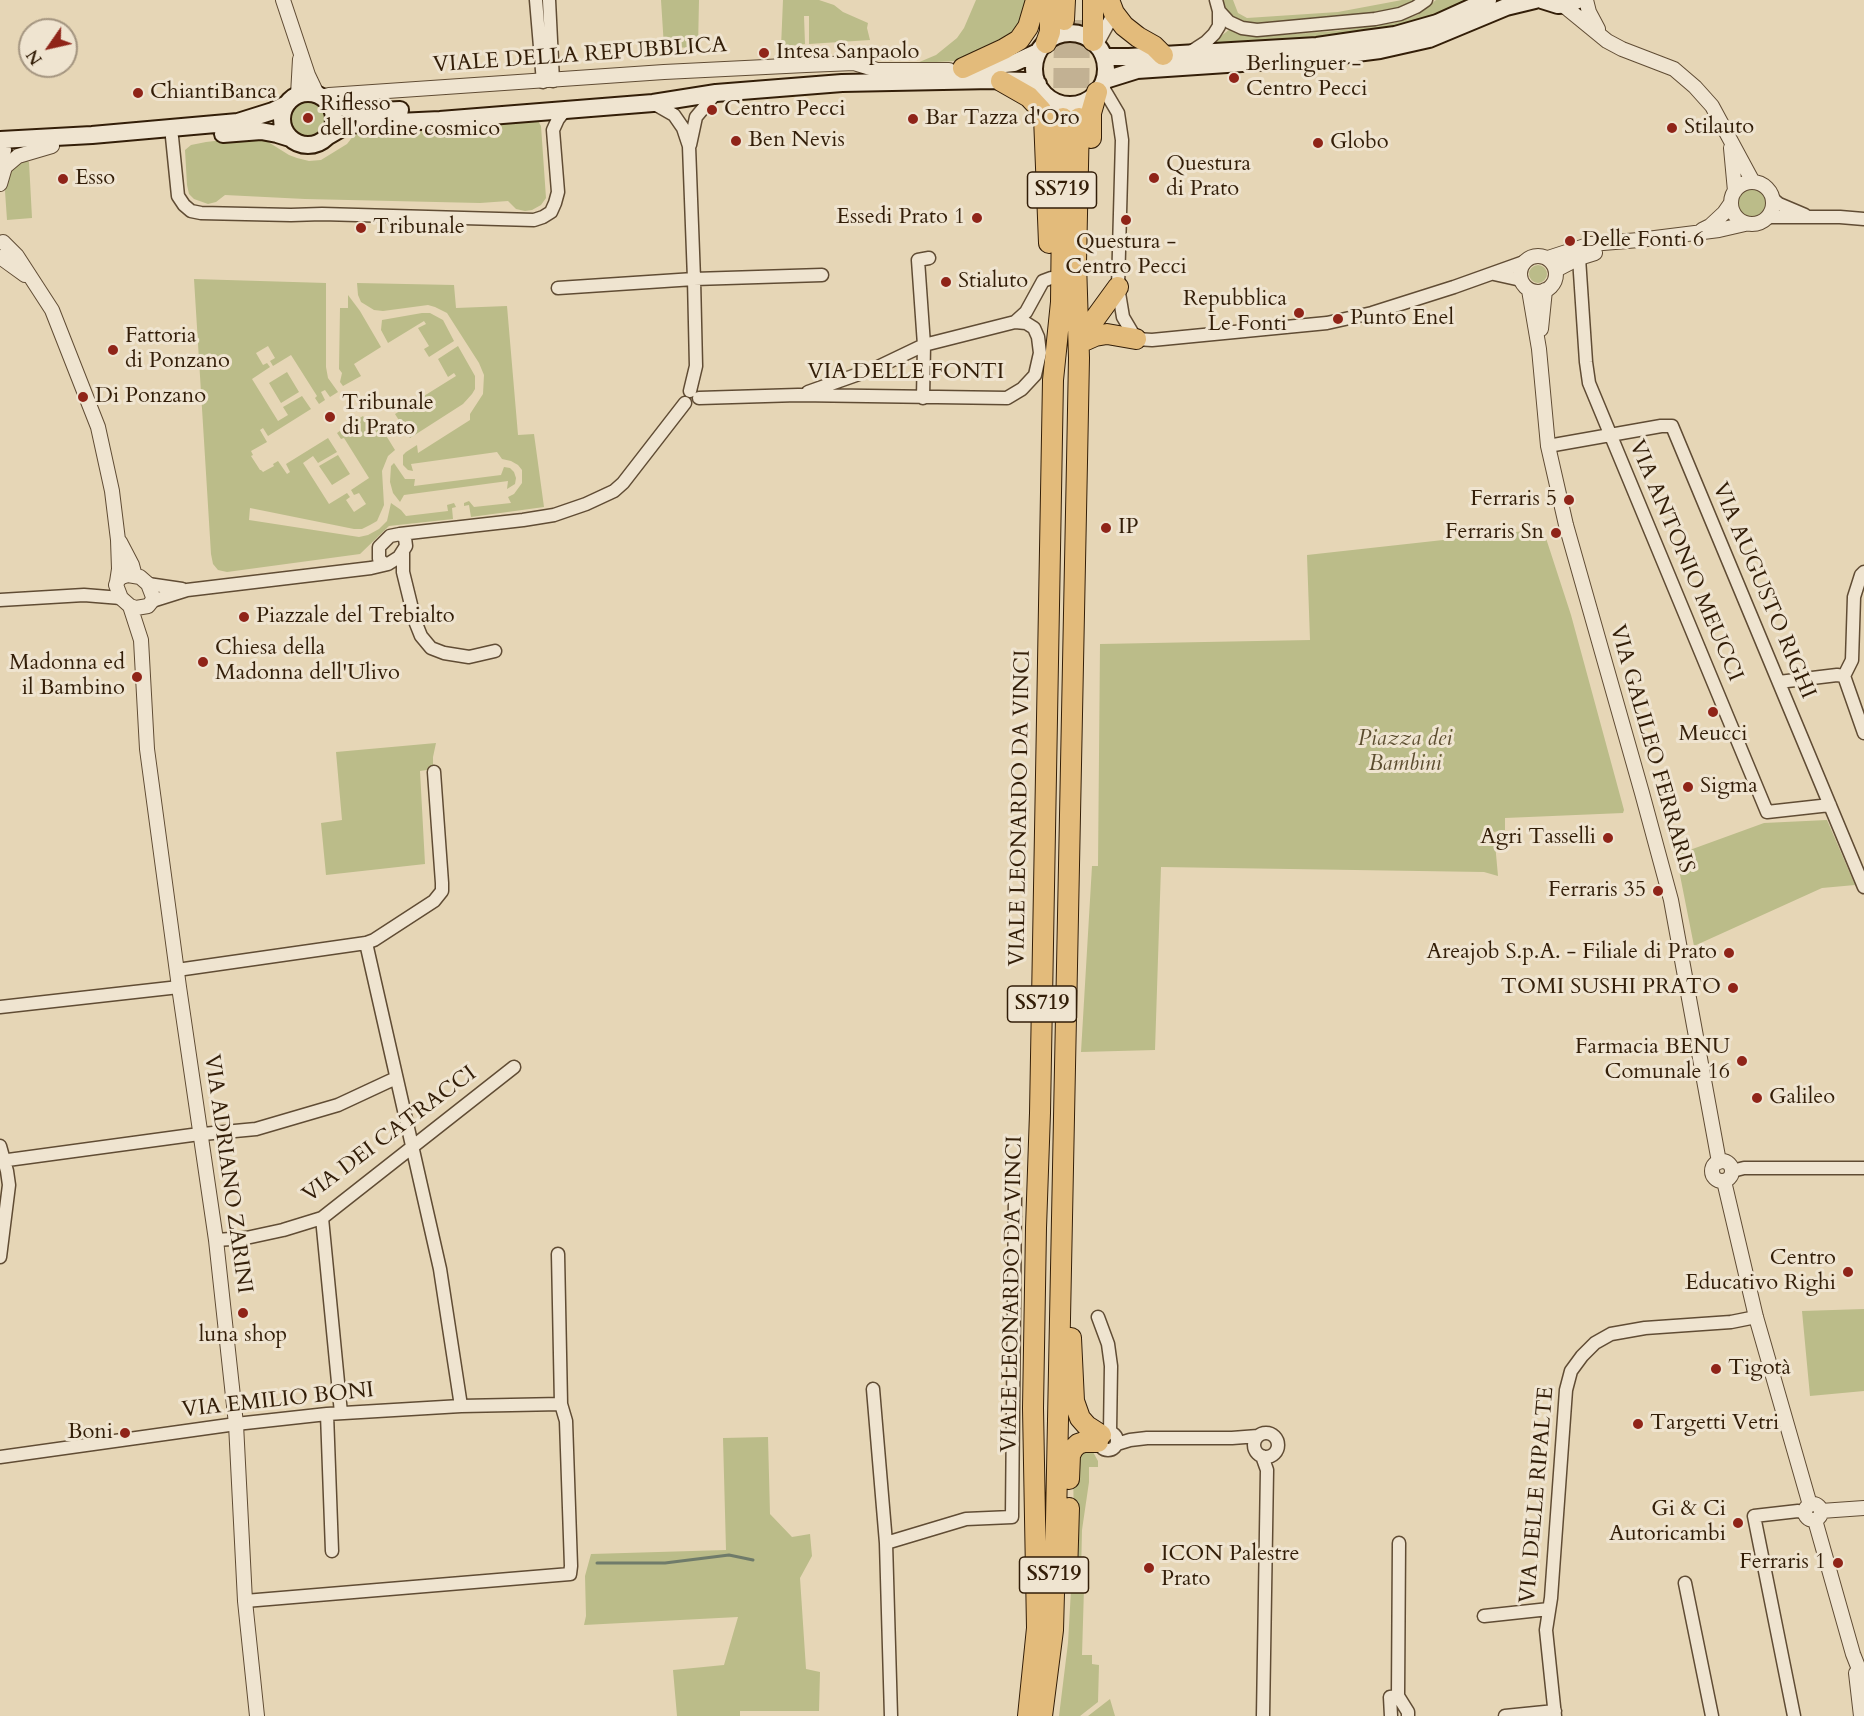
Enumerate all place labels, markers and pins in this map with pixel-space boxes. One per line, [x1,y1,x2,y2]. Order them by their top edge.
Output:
place label: Intesa Sanpaolo [776,40,919,66]
marker: Intesa Sanpaolo [757,46,771,60]
place label: Berlinguer - Centro Pecci [1246,52,1367,104]
marker: Berlinguer - Centro Pecci [1227,71,1241,85]
place label: ChiantiBanca [150,80,277,106]
marker: ChiantiBanca [131,86,145,100]
place label: Riflesso dell'ordine cosmico [320,92,500,144]
place label: Centro Pecci [724,97,845,123]
marker: Centro Pecci [705,103,719,117]
place label: Bar Tazza d'Oro [925,106,1080,132]
marker: Riflesso dell'ordine cosmico [301,111,315,125]
marker: Bar Tazza d'Oro [906,112,920,126]
place label: Stilauto [1684,115,1754,141]
marker: Stilauto [1665,121,1679,135]
place label: Ben Nevis [748,128,845,154]
place label: Globo [1330,130,1389,156]
marker: Ben Nevis [729,134,743,148]
marker: Globo [1311,136,1325,150]
place label: Questura di Prato [1166,152,1251,204]
place label: Esso [75,166,115,192]
marker: Questura di Prato [1147,171,1161,185]
marker: Esso [56,172,70,186]
place label: Essedi Prato 1 [836,205,965,231]
marker: Essedi Prato 1 [970,211,984,225]
marker: Questura - Centro Pecci [1119,213,1133,227]
place label: Tribunale [373,215,465,241]
marker: Tribunale [354,221,368,235]
place label: Delle Fonti 6 [1582,228,1704,254]
place label: Questura - Centro Pecci [1065,230,1187,282]
marker: Delle Fonti 6 [1563,234,1577,248]
place label: Stialuto [958,269,1028,295]
marker: Stialuto [939,275,953,289]
place label: Repubblica Le Fonti [1183,287,1287,338]
marker: Repubblica Le Fonti [1292,306,1306,320]
place label: Punto Enel [1350,306,1454,332]
marker: Punto Enel [1331,312,1345,326]
place label: Fattoria di Ponzano [125,324,230,376]
marker: Fattoria di Ponzano [106,343,120,357]
place label: Di Ponzano [95,384,206,410]
marker: Di Ponzano [76,390,90,404]
place label: Tribunale di Prato [342,391,434,442]
marker: Tribunale di Prato [323,410,337,424]
place label: Ferraris 5 [1470,487,1557,513]
marker: Ferraris 5 [1562,493,1576,507]
place label: IP [1118,515,1139,541]
place label: Ferraris Sn [1445,520,1544,546]
marker: IP [1099,521,1113,535]
marker: Ferraris Sn [1549,526,1563,540]
place label: Piazzale del Trebialto [256,604,455,630]
marker: Piazzale del Trebialto [237,610,251,624]
place label: Chiesa della Madonna dell'Ulivo [215,636,400,688]
place label: Madonna ed il Bambino [9,651,125,702]
marker: Chiesa della Madonna dell'Ulivo [196,655,210,669]
marker: Madonna ed il Bambino [130,670,144,684]
marker: Meucci [1706,705,1720,719]
place label: Meucci [1678,722,1748,748]
place label: Sigma [1700,774,1758,800]
marker: Sigma [1681,780,1695,794]
place label: Agri Tasselli [1480,825,1596,851]
marker: Agri Tasselli [1601,831,1615,845]
place label: Ferraris 35 [1548,878,1646,904]
marker: Ferraris 35 [1651,884,1665,898]
place label: Areajob S.p.A. - Filiale di Prato [1427,940,1717,966]
marker: Areajob S.p.A. - Filiale di Prato [1722,946,1736,960]
place label: TOMI SUSHI PRATO [1501,975,1721,1001]
marker: TOMI SUSHI PRATO [1726,981,1740,995]
place label: Farmacia BENU Comunale 16 [1575,1035,1730,1086]
marker: Farmacia BENU Comunale 16 [1735,1054,1749,1068]
place label: Galileo [1769,1085,1835,1111]
marker: Galileo [1750,1091,1764,1105]
place label: Centro Educativo Righi [1685,1246,1836,1298]
marker: Centro Educativo Righi [1841,1265,1855,1279]
marker: luna shop [236,1306,250,1320]
place label: luna shop [199,1323,287,1349]
place label: Tigotà [1728,1356,1791,1382]
marker: Tigotà [1709,1362,1723,1376]
place label: Targetti Vetri [1650,1411,1779,1437]
marker: Targetti Vetri [1631,1417,1645,1431]
place label: Boni [67,1420,113,1446]
marker: Boni [118,1426,132,1440]
place label: Gi & Ci Autoricambi [1609,1497,1726,1548]
marker: Gi & Ci Autoricambi [1731,1516,1745,1530]
place label: ICON Palestre Prato [1161,1542,1299,1594]
place label: Ferraris 1 [1739,1550,1826,1576]
marker: Ferraris 1 [1831,1556,1845,1570]
marker: ICON Palestre Prato [1142,1561,1156,1575]

